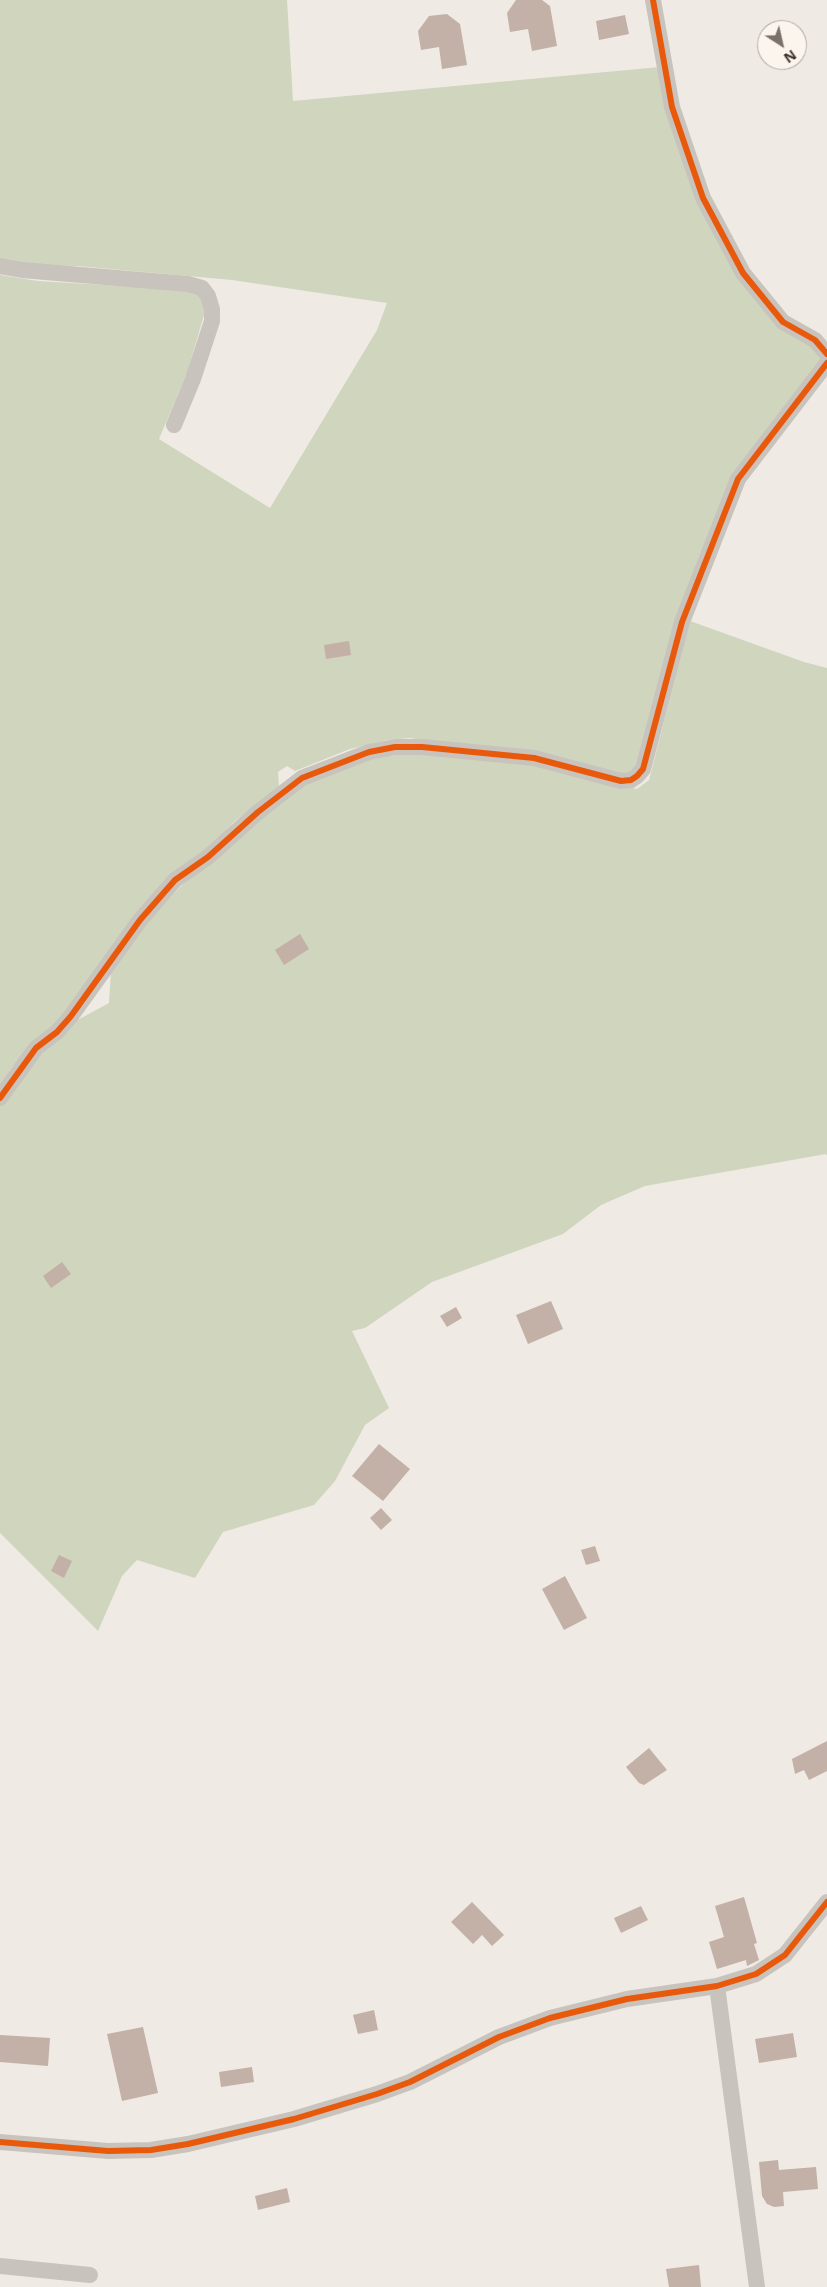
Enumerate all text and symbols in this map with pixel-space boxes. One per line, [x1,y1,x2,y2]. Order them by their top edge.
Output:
north arrow [757,20,807,70]
text: N [780,46,800,68]

